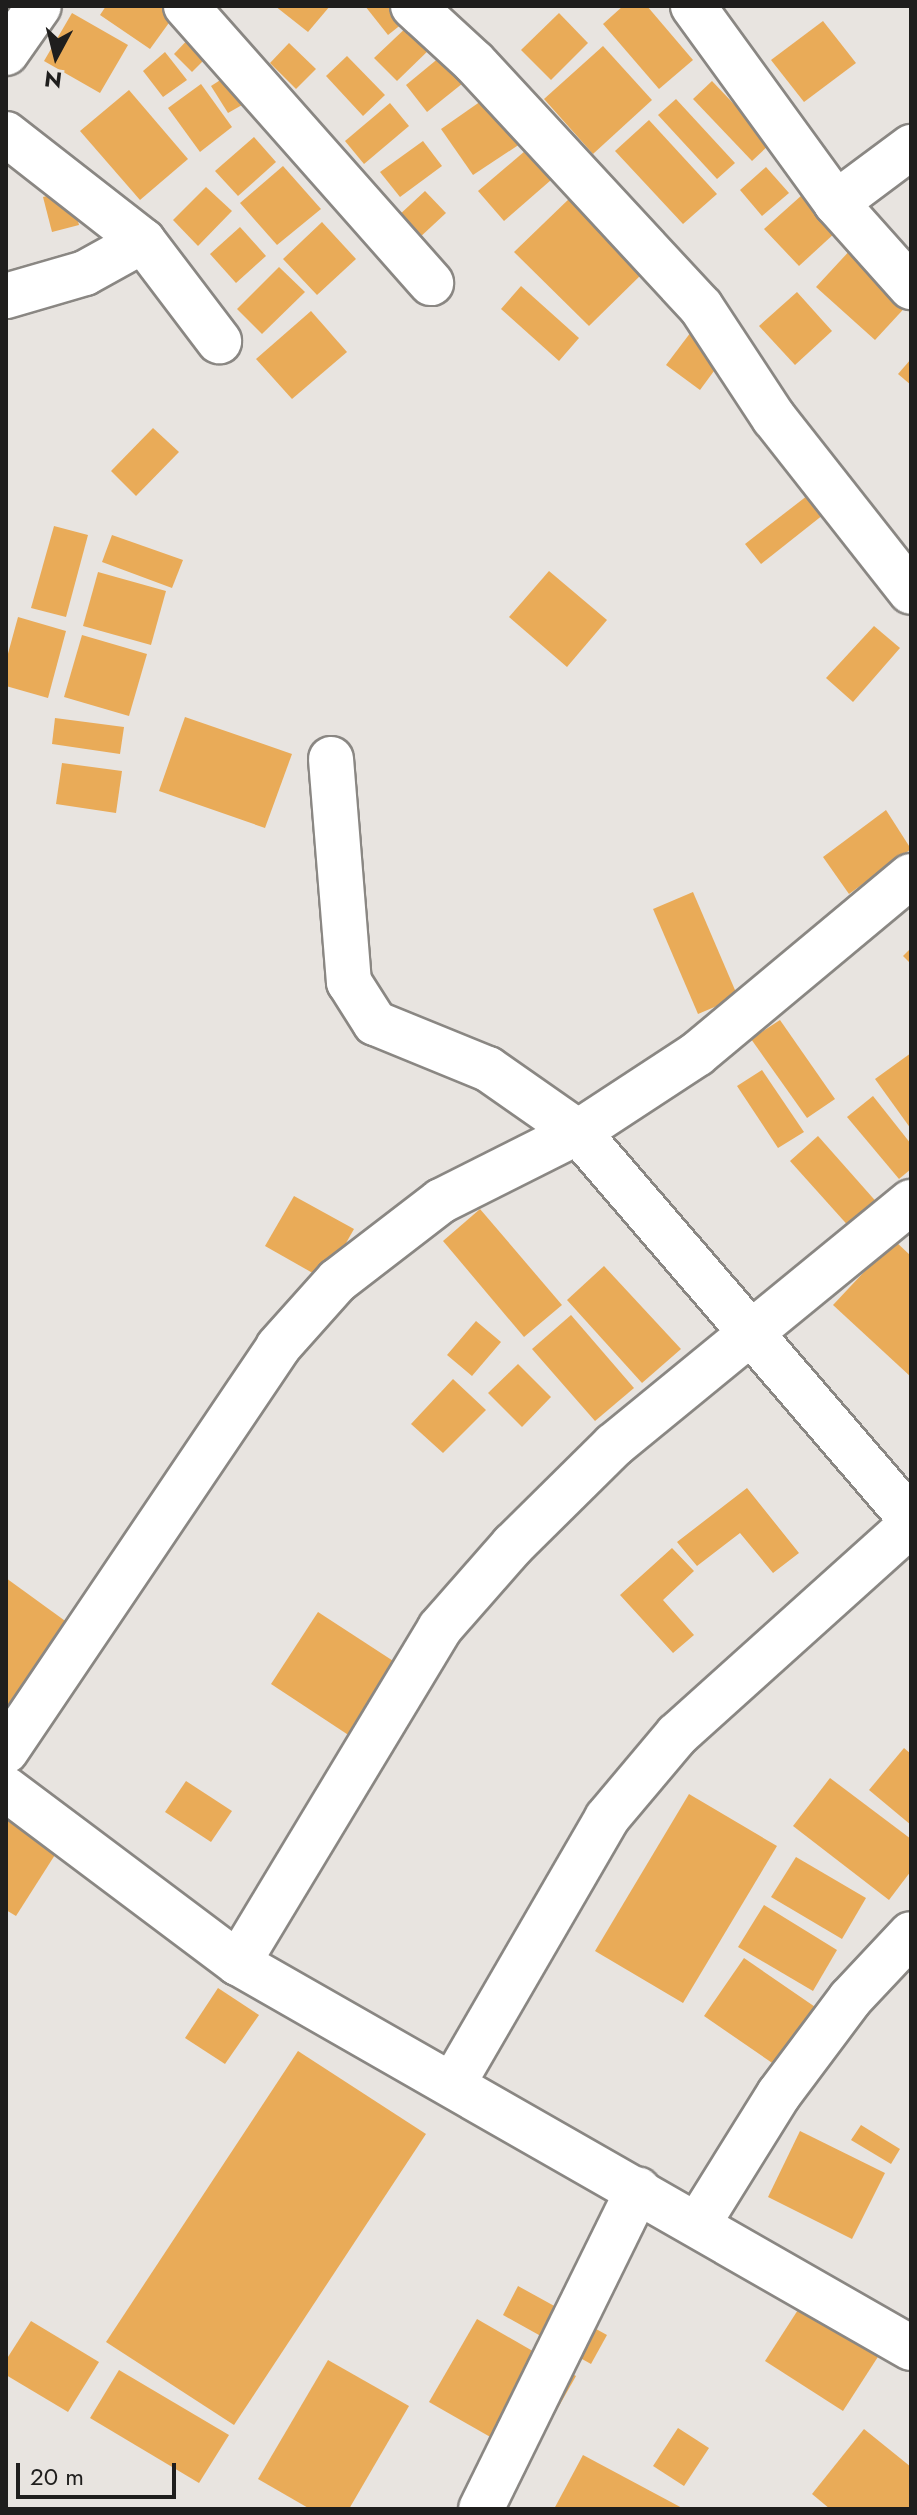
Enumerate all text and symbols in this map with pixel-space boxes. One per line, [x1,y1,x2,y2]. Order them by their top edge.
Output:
north arrow [16,16,96,96]
text: N [42,63,64,97]
scale bar [20,2447,180,2497]
text: 20 m [30,2459,84,2494]

